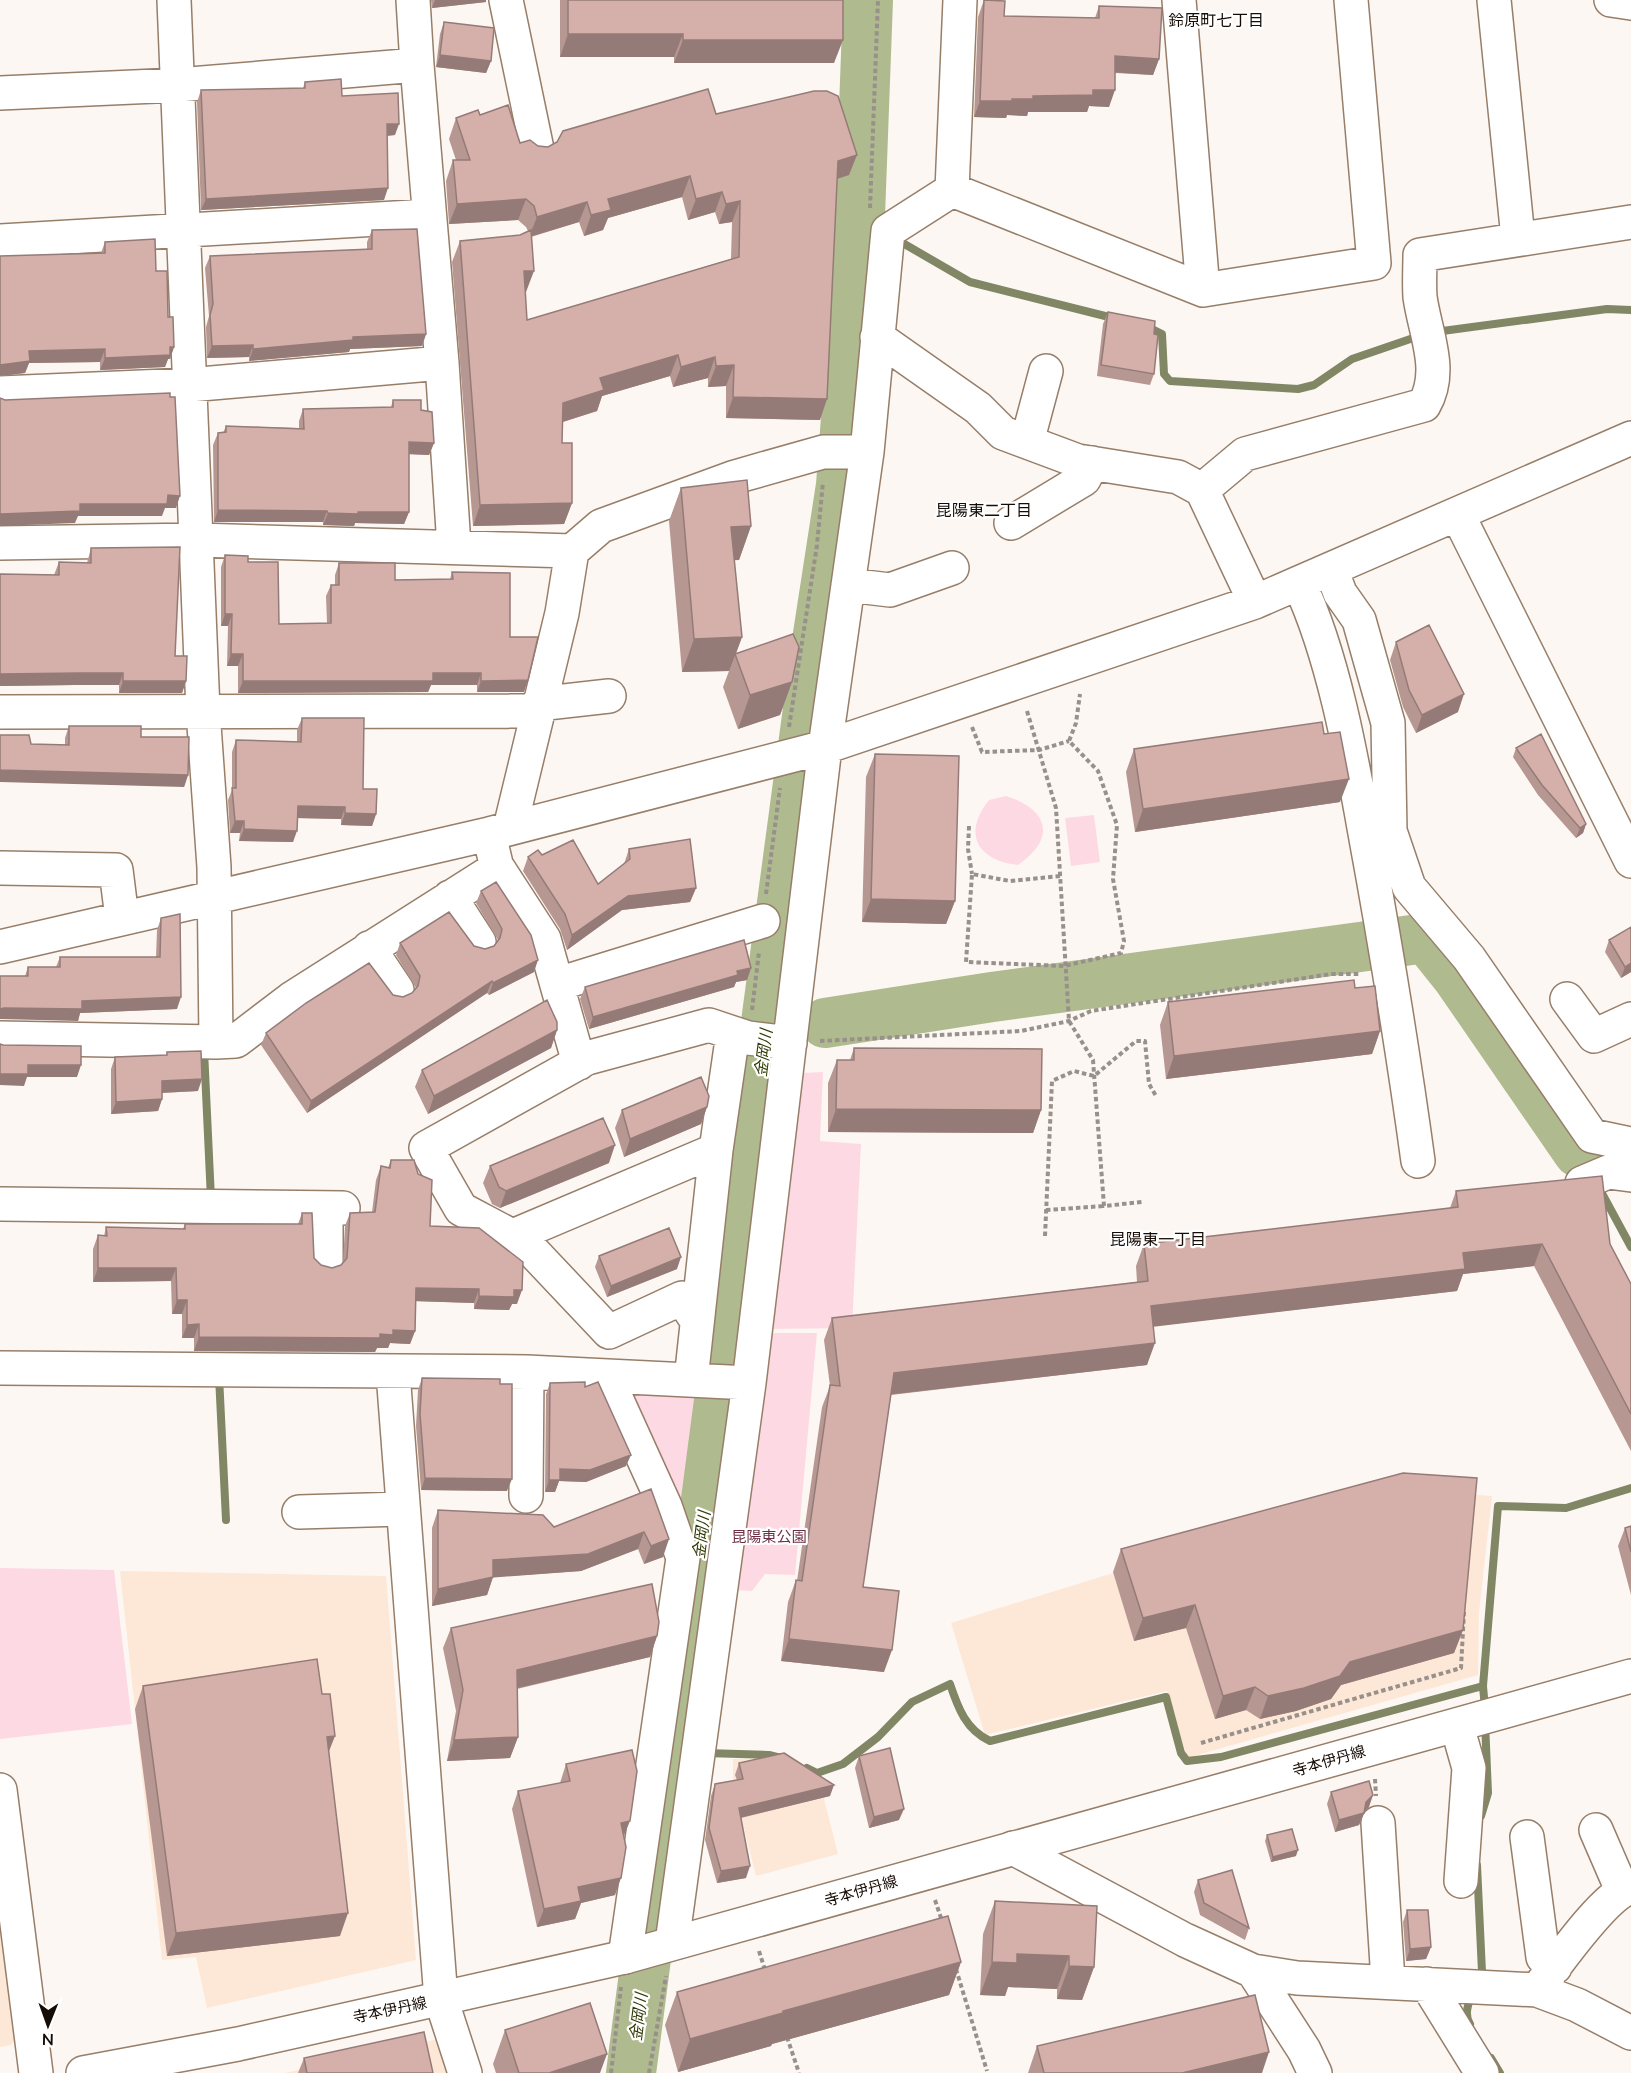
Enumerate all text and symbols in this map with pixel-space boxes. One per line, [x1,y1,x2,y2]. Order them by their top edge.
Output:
district label: 鈴原町七丁目 [1168,10,1264,30]
district label: 昆陽東二丁目 [936,500,1032,520]
water label: 金岡川 [750,1026,776,1078]
district label: 昆陽東一丁目 [1110,1229,1206,1249]
water label: 金岡川 [688,1508,714,1560]
park label: 昆陽東公園 [731,1527,807,1546]
street label: 寺本伊丹線 [1290,1741,1368,1780]
street label: 寺本伊丹線 [822,1871,900,1910]
water label: 金岡川 [625,1990,651,2042]
street label: 寺本伊丹線 [351,1992,429,2027]
north arrow [18,1995,78,2055]
text: N [42,2030,54,2050]

